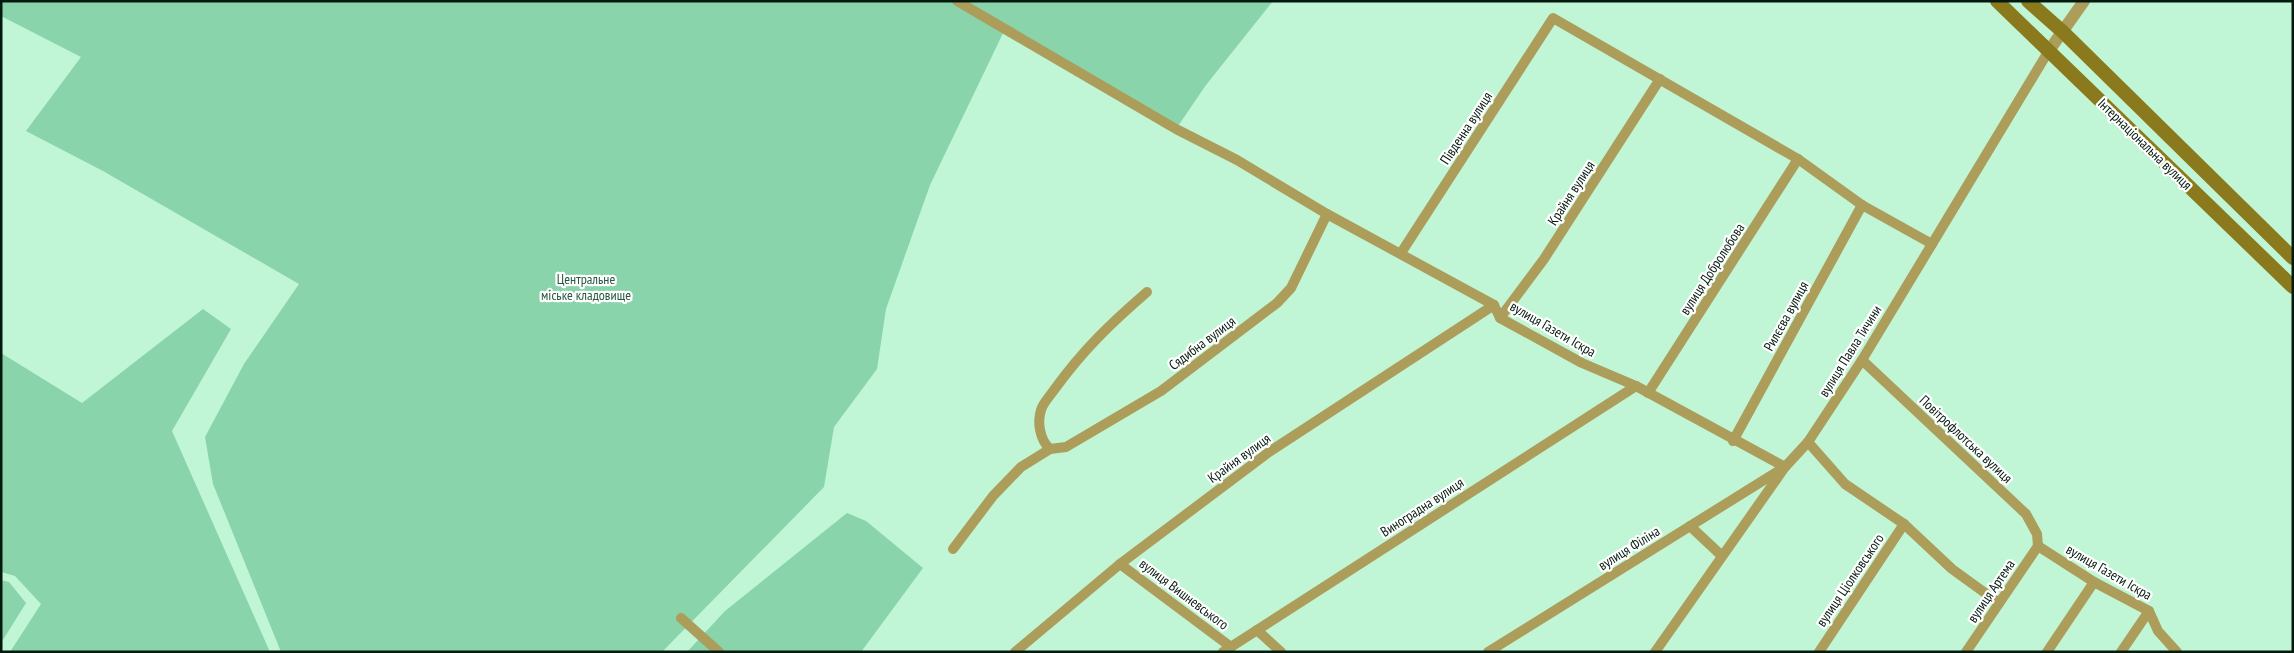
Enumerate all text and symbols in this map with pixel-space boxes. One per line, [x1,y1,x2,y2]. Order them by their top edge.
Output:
street label: Південна вулиця [1436,88,1496,168]
street label: Інтернаціональна вулиця [2094,94,2196,194]
street label: Крайня вулиця [1543,157,1599,229]
street label: вулиця Добролюбова [1676,220,1748,318]
park label: Центральне міське кладовище [541,270,631,304]
street label: Рилєєва вулиця [1760,278,1812,354]
street label: вулиця Газети Іскра [1507,297,1599,361]
street label: вулиця Павла Тичини [1815,302,1885,400]
street label: Сядибна вулиця [1165,312,1239,374]
street label: Повітрофлотська вулиця [1916,391,2016,487]
street label: Крайня вулиця [1204,429,1274,487]
street label: Виноградна вулиця [1377,473,1467,541]
street label: вулиця Філіна [1595,522,1663,574]
street label: вулиця Ціолковського [1812,530,1888,630]
street label: вулиця Газети Іскра [2063,540,2155,604]
street label: вулиця Вишневського [1136,555,1232,633]
street label: вулиця Артема [1963,556,2019,626]

